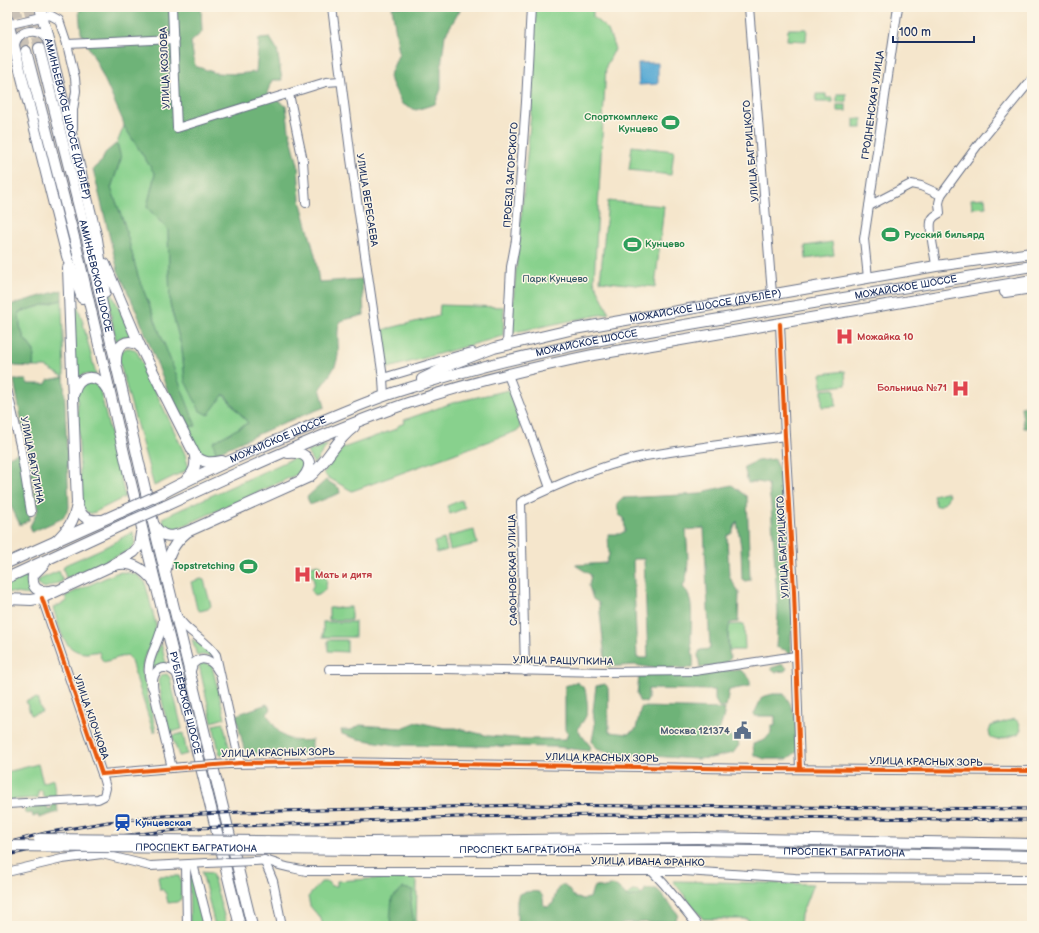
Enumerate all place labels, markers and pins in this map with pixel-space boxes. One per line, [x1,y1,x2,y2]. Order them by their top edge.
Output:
place label: Спорткомплекс Кунцево [584,111,659,135]
sports icon: Спорткомплекс Кунцево [661,113,681,133]
sports icon: Русский бильярд [881,225,901,245]
place label: Русский бильярд [904,229,984,241]
sports icon: Кунцево [622,234,642,254]
place label: Кунцево [645,238,685,250]
hospital icon: Можайка 10 [834,327,854,347]
place label: Можайка 10 [857,331,914,343]
hospital icon: Больница №71 [950,378,970,398]
place label: Больница №71 [877,382,947,394]
sports icon: Topstretching [238,556,258,576]
place label: Topstretching [173,560,235,572]
hospital icon: Мать и дитя [292,565,312,585]
place label: Мать и дитя [315,569,372,581]
public building icon: Москва 121374 [733,721,753,741]
place label: Москва 121374 [660,725,730,737]
station icon: Кунцевская [112,813,132,833]
place label: Кунцевская [135,817,192,829]

